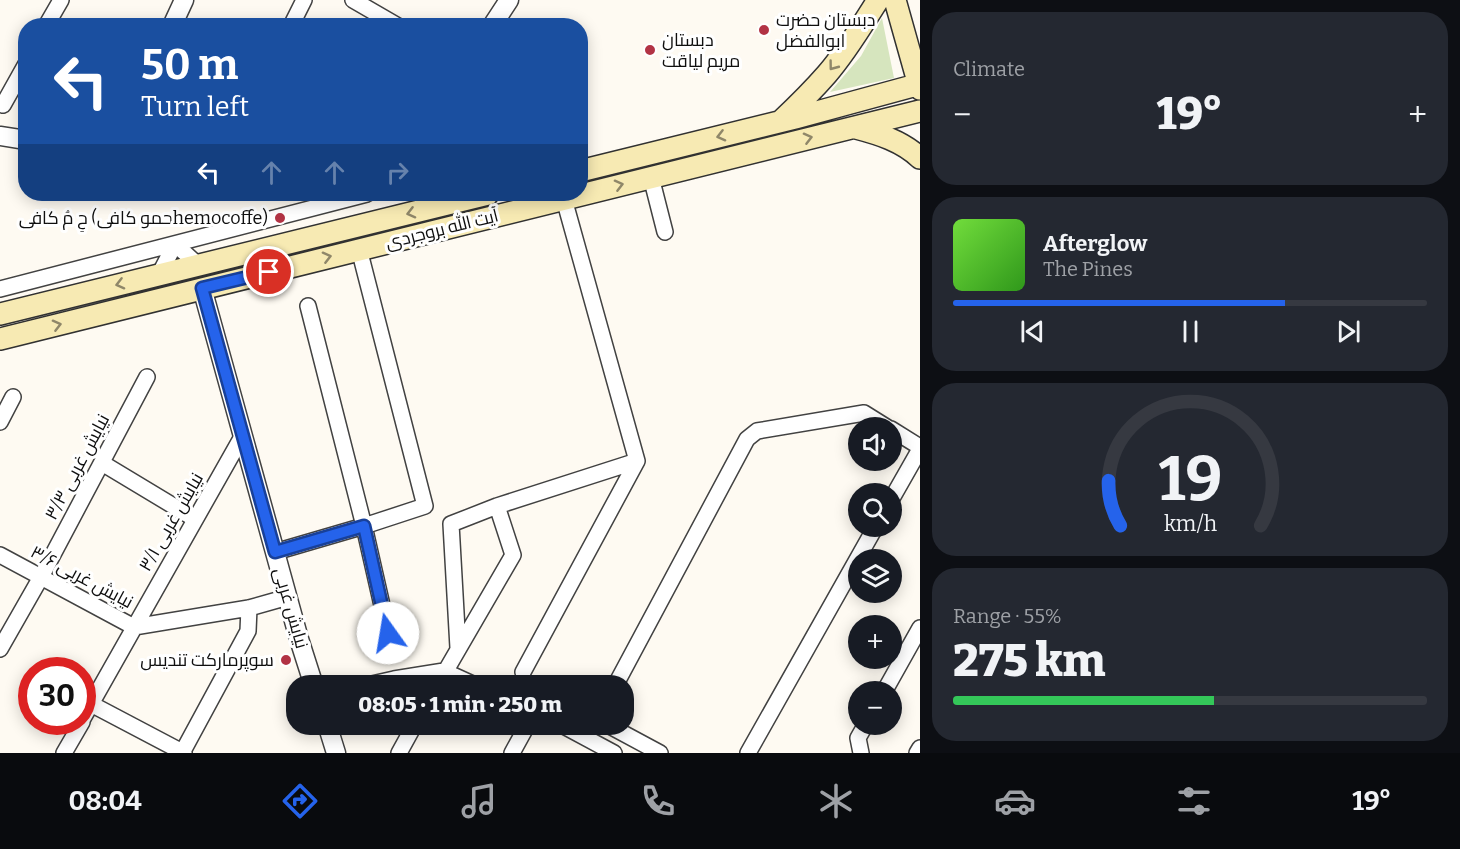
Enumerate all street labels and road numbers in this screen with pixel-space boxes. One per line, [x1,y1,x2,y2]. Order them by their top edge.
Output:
street label: آیت الله بروجردی [383,203,501,254]
street label: نیایش غربی ۳/۳ [40,410,114,524]
street label: نیایش غربی ۳/۱ [134,469,208,575]
street label: نیایش غربی ۳/۶ [27,541,137,613]
street label: نیایش غربی [269,565,313,651]

